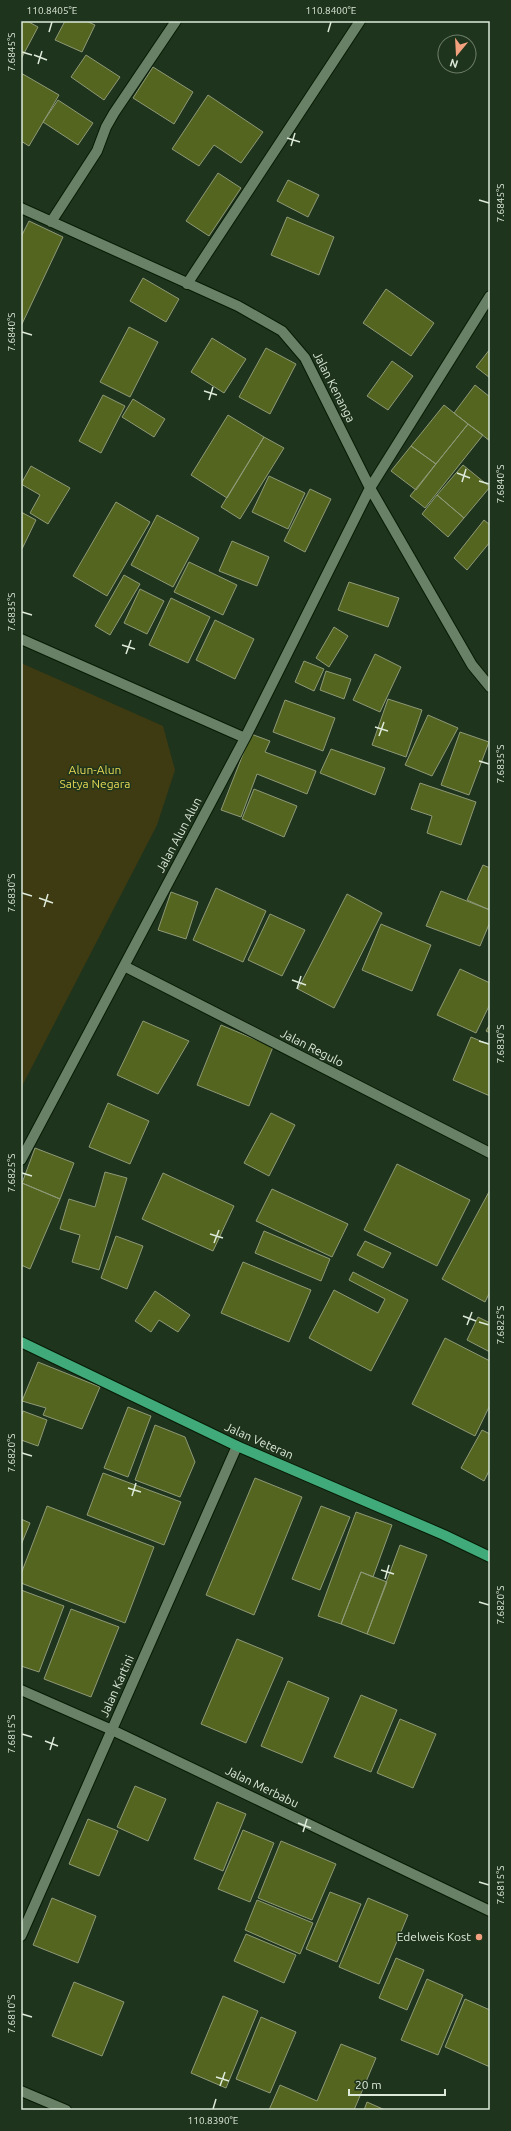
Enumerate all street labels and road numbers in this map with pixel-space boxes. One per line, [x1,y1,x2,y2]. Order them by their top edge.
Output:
street label: Jalan Kenanga [311,349,358,424]
street label: Jalan Alun Alun [153,795,204,874]
street label: Jalan Regulo [279,1026,346,1069]
street label: Jalan Veteran [223,1420,296,1461]
street label: Jalan Kartini [97,1653,136,1719]
street label: Jalan Merbabu [224,1763,301,1810]

